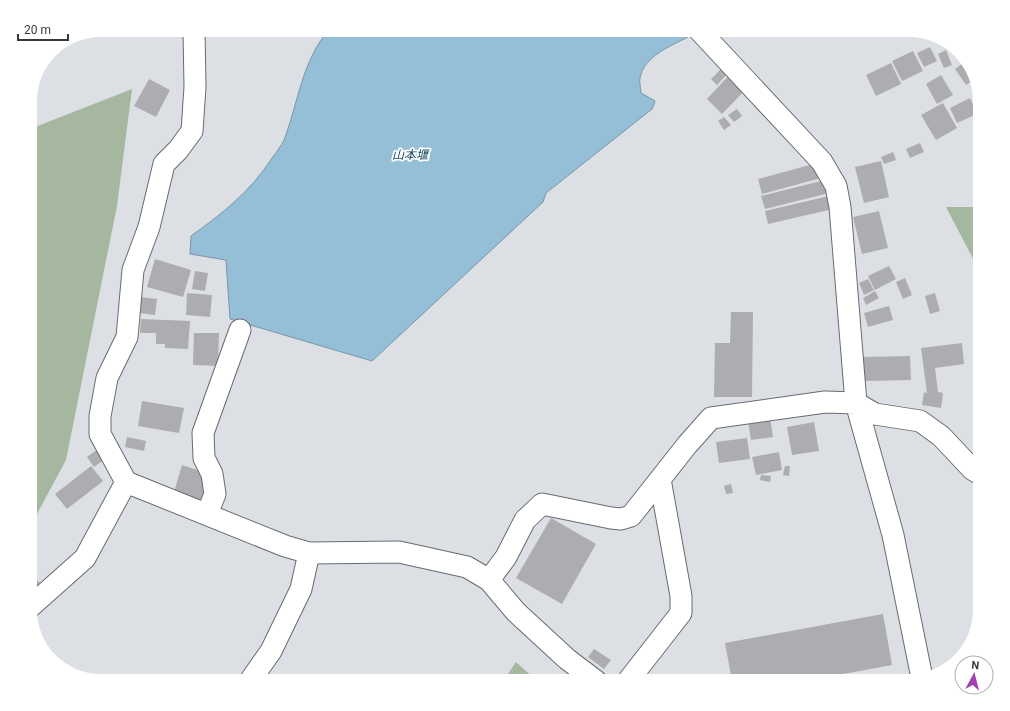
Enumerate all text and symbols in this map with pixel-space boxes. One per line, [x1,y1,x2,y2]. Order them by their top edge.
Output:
scale bar [18,16,68,42]
text: 20 m [24,23,51,37]
water label: 山本堰 [392,148,430,162]
north arrow [954,655,994,695]
text: N [971,659,980,673]

